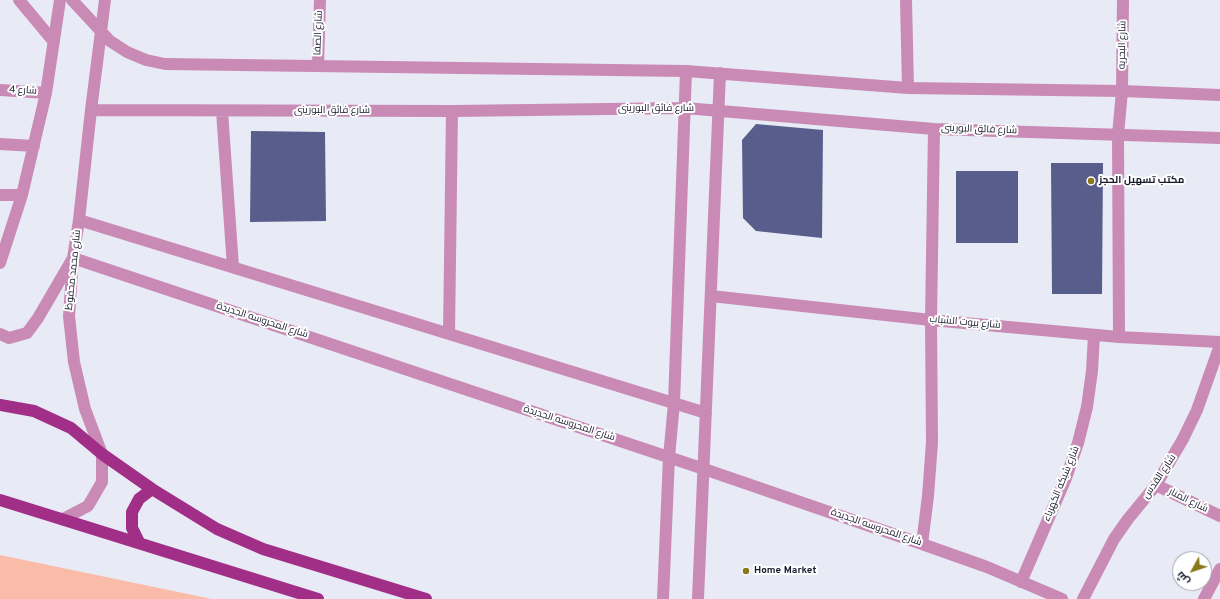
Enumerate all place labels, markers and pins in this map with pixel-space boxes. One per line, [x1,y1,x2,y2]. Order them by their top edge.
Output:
place label: مكتب تسهيل الحجز [1099,175,1184,187]
marker: مكتب تسهيل الحجز [1086,176,1096,186]
place label: Home Market [754,565,816,577]
marker: Home Market [741,566,751,576]

